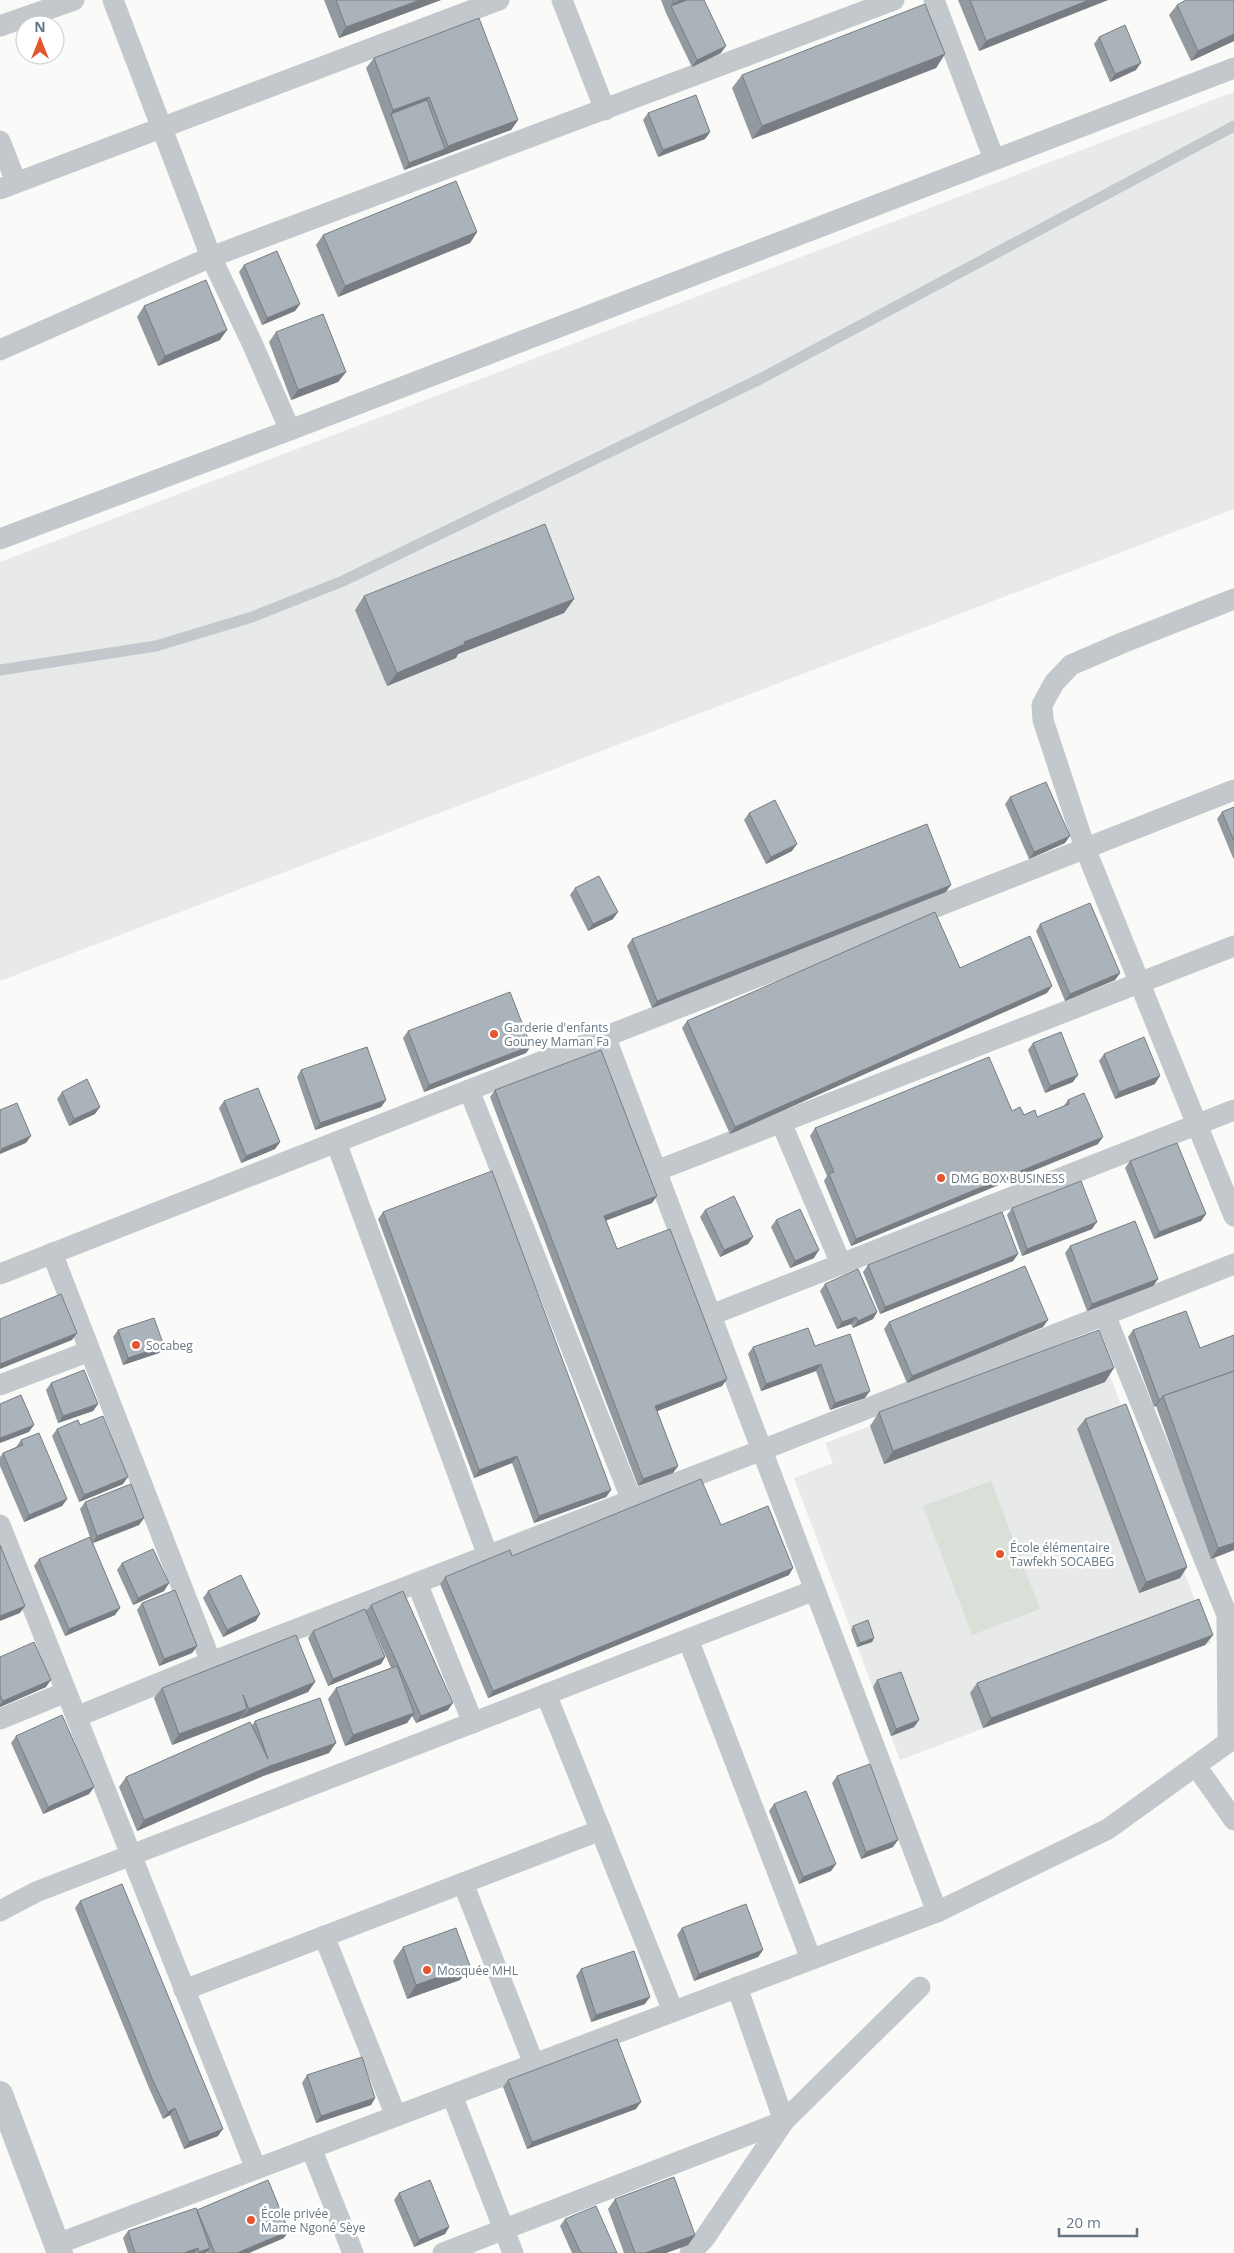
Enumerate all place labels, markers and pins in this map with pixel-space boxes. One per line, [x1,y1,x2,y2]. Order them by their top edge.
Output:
place label: Garderie d'enfants Gouney Maman Fa [504,1019,609,1050]
marker: Garderie d'enfants Gouney Maman Fa [488,1028,500,1040]
place label: DMG BOX BUSINESS [951,1170,1065,1187]
marker: DMG BOX BUSINESS [935,1172,947,1184]
place label: Socabeg [146,1337,193,1354]
marker: Socabeg [130,1339,142,1351]
place label: École élémentaire Tawfekh SOCABEG [1010,1539,1114,1570]
marker: École élémentaire Tawfekh SOCABEG [994,1548,1006,1560]
place label: Mosquée MHL [437,1962,518,1979]
marker: Mosquée MHL [421,1964,433,1976]
place label: École privée Mame Ngoné Sèye [261,2205,366,2236]
marker: École privée Mame Ngoné Sèye [245,2214,257,2226]

